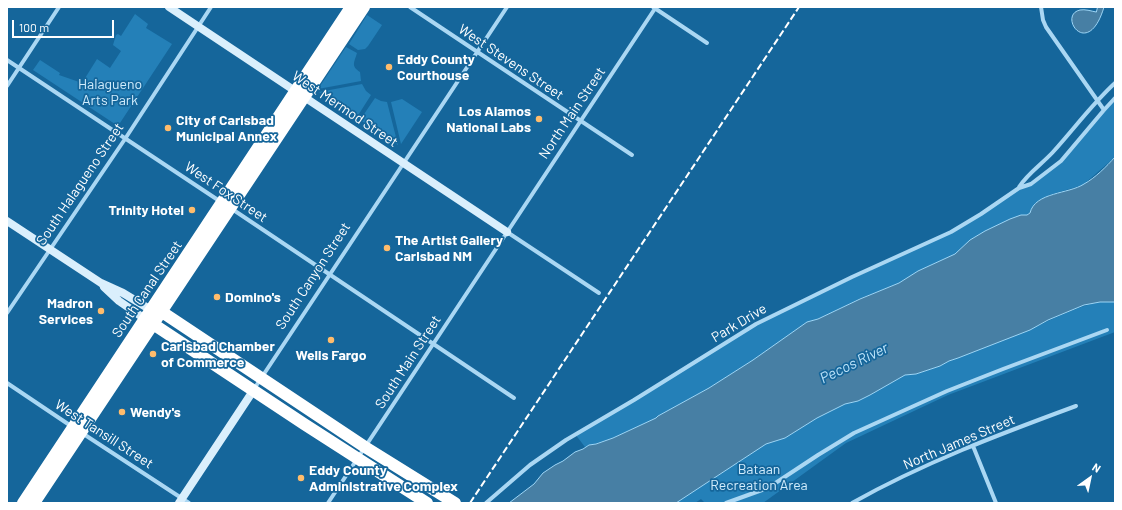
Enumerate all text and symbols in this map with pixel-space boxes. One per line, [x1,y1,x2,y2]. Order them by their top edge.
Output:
scale bar [14,12,116,38]
text: 100 m [19,20,49,34]
street label: West Stevens Street [455,21,567,103]
place label: Eddy County Courthouse [397,51,475,84]
marker: Eddy County Courthouse [384,62,394,72]
street label: North Main Street [535,64,609,162]
street label: West Mermod Street [289,67,401,151]
park label: Halagueno Arts Park [78,76,142,108]
place label: Los Alamos National Labs [446,103,531,136]
place label: City of Carlsbad Municipal Annex [176,112,277,144]
marker: Los Alamos National Labs [534,114,544,124]
street label: South Halagueno Street [33,120,127,248]
marker: City of Carlsbad Municipal Annex [163,123,173,133]
street label: West Fox Street [181,158,271,226]
place label: Trinity Hotel [109,202,184,218]
marker: Trinity Hotel [187,205,197,215]
street label: South Canyon Street [272,219,354,333]
place label: The Artist Gallery Carlsbad NM [395,232,503,264]
street label: South Canal Street [108,237,186,341]
marker: The Artist Gallery Carlsbad NM [382,243,392,253]
place label: Domino's [225,289,281,305]
marker: Domino's [212,292,222,302]
place label: Madron Services [39,295,93,328]
street label: Park Drive [708,300,770,346]
marker: Madron Services [96,306,106,316]
street label: South Main Street [372,312,444,412]
marker: Wells Fargo [326,335,336,345]
place label: Carlsbad Chamber of Commerce [161,338,275,370]
water label: Pecos River [817,339,891,387]
place label: Wells Fargo [296,347,366,363]
marker: Carlsbad Chamber of Commerce [148,349,158,359]
street label: West Tansill Street [52,396,156,472]
place label: Wendy's [130,404,181,420]
marker: Wendy's [117,407,127,417]
street label: North James Street [901,411,1017,473]
north arrow [1070,458,1110,498]
text: N [1090,460,1103,475]
park label: Bataan Recreation Area [710,461,808,494]
place label: Eddy County Administrative Complex [309,462,458,494]
marker: Eddy County Administrative Complex [296,473,306,483]

